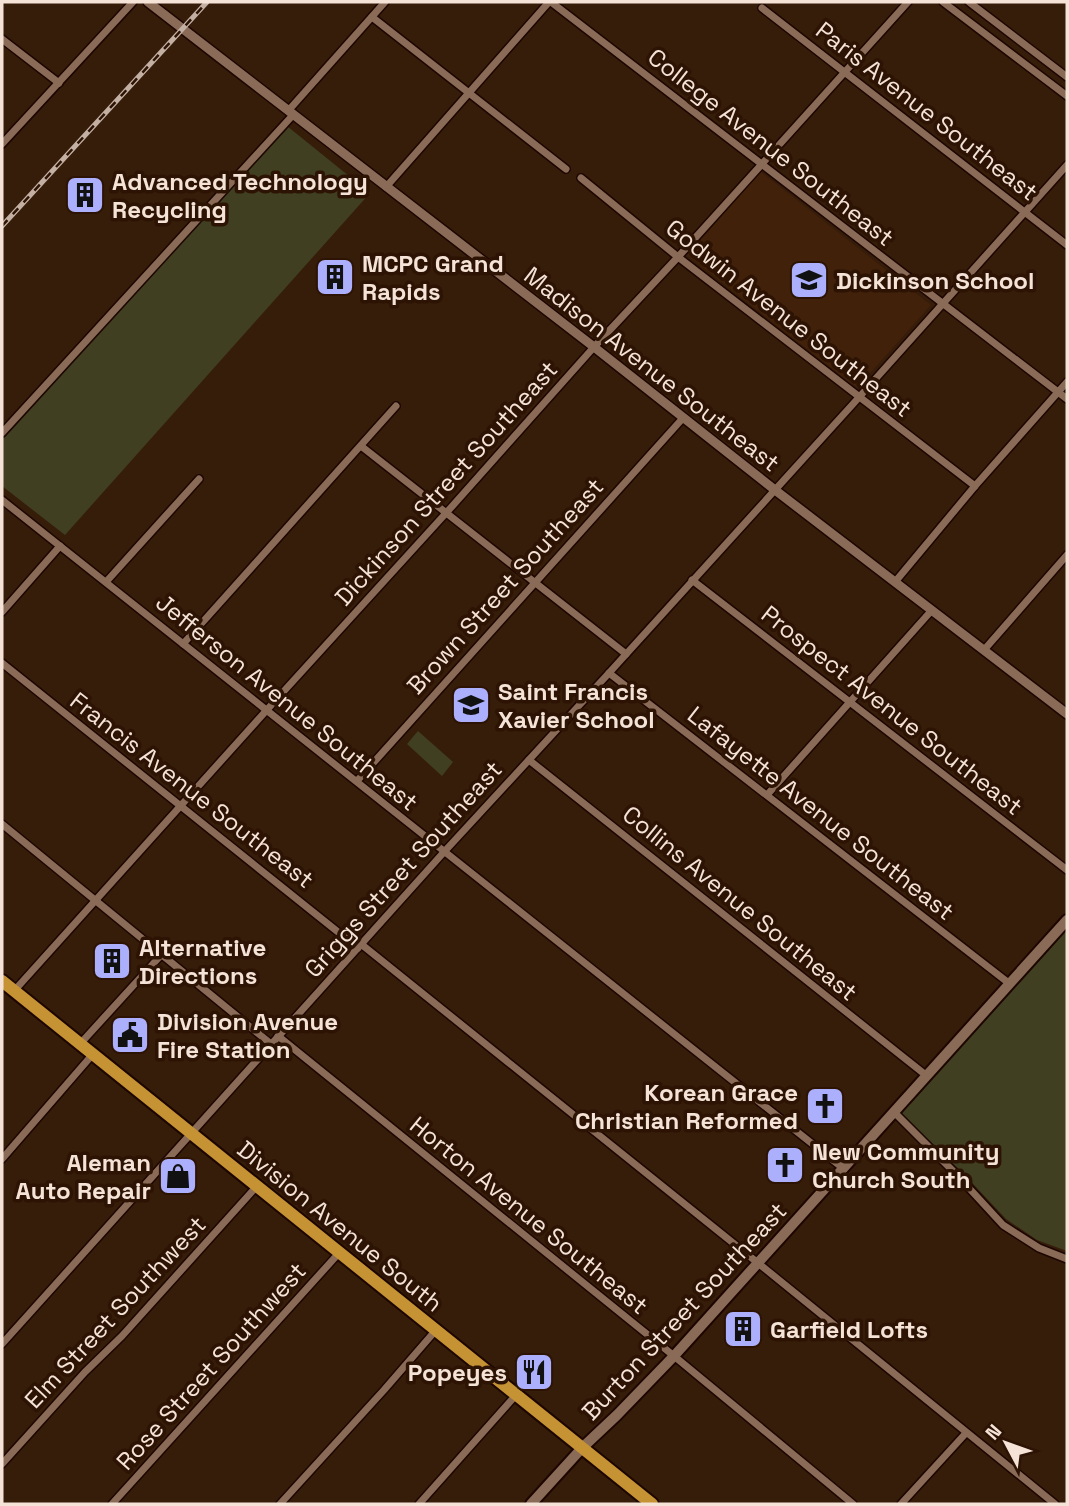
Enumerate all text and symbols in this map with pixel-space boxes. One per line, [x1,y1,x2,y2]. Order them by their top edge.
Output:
street label: Paris Avenue Southeast [810,15,1044,207]
street label: College Avenue Southeast [642,41,900,253]
place label: Advanced Technology Recycling [112,166,368,225]
building icon: Advanced Technology Recycling [64,174,106,216]
street label: Godwin Avenue Southeast [660,212,918,424]
place label: MCPC Grand Rapids [362,248,504,307]
building icon: MCPC Grand Rapids [314,256,356,298]
school or university icon: Dickinson School [788,259,830,301]
street label: Madison Avenue Southeast [518,260,786,478]
place label: Dickinson School [836,265,1034,296]
street label: Dickinson Street Southeast [328,354,564,612]
street label: Brown Street Southeast [400,472,610,700]
street label: Jefferson Avenue Southeast [150,587,424,817]
street label: Prospect Avenue Southeast [755,598,1029,822]
place label: Saint Francis Xavier School [498,676,655,735]
school or university icon: Saint Francis Xavier School [450,684,492,726]
street label: Francis Avenue Southeast [64,685,320,895]
street label: Lafayette Avenue Southeast [681,699,961,927]
street label: Griggs Street Southeast [297,754,509,984]
street label: Collins Avenue Southeast [616,799,864,1007]
place label: Alternative Directions [139,932,266,991]
building icon: Alternative Directions [91,940,133,982]
place label: Division Avenue Fire Station [157,1006,338,1065]
public building icon: Division Avenue Fire Station [109,1014,151,1056]
place label: Korean Grace Christian Reformed [575,1077,798,1136]
church icon: Korean Grace Christian Reformed [804,1085,846,1127]
street label: Horton Avenue Southeast [404,1109,654,1321]
street label: Division Avenue South [231,1134,449,1318]
place label: New Community Church South [812,1136,999,1195]
church icon: New Community Church South [764,1144,806,1186]
place label: Aleman Auto Repair [16,1147,151,1206]
shop icon: Aleman Auto Repair [157,1155,199,1197]
street label: Burton Street Southeast [575,1196,793,1426]
street label: Elm Street Southwest [18,1209,212,1415]
street label: Rose Street Southwest [109,1256,313,1476]
building icon: Garfield Lofts [722,1308,764,1350]
place label: Garfield Lofts [770,1314,928,1345]
restaurant icon: Popeyes [513,1351,555,1393]
place label: Popeyes [408,1357,507,1388]
north arrow [971,1408,1041,1478]
text: N [980,1419,1007,1445]

